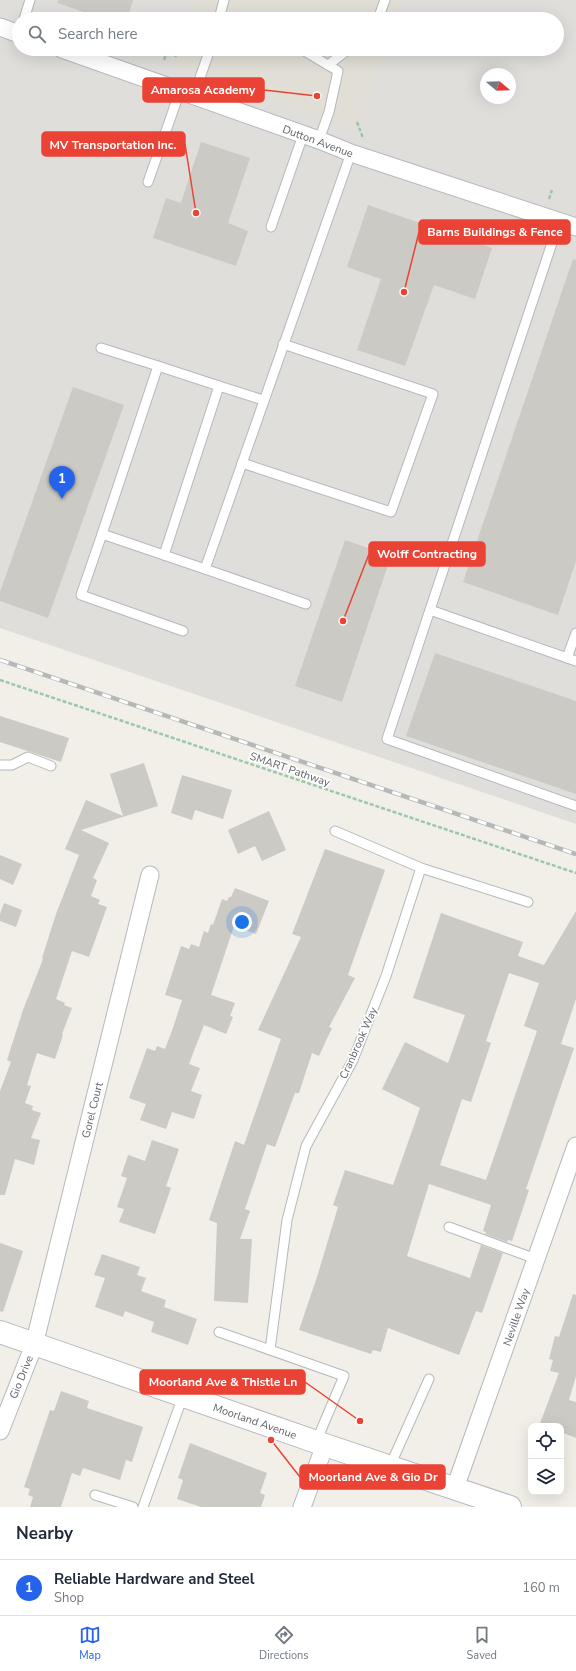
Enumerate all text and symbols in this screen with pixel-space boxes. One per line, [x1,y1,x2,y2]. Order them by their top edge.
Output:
search box [12,12,564,56]
icon: search [26,23,48,45]
text: Search here [58,24,138,44]
north arrow [480,68,516,104]
callout: Amarosa Academy [143,78,264,102]
text: Amarosa Academy [151,82,256,98]
street label: Dutton Avenue [280,122,356,161]
callout: MV Transportation Inc. [42,132,185,156]
text: MV Transportation Inc. [49,137,177,153]
callout: Barns Buildings & Fence [419,220,570,244]
text: Barns Buildings & Fence [427,224,563,240]
pin: 1 [49,466,75,499]
callout: Wolff Contracting [369,542,485,566]
text: Wolff Contracting [377,546,477,562]
street label: SMART Pathway [248,749,332,790]
your location [232,912,252,932]
street label: Cranbrook Way [336,1005,381,1081]
street label: Gorel Court [78,1080,107,1140]
street label: Neville Way [500,1286,533,1348]
street label: Gio Drive [6,1353,37,1401]
callout: Moorland Ave & Thistle Ln [140,1370,305,1394]
text: Moorland Ave & Thistle Ln [149,1374,297,1390]
street label: Moorland Avenue [211,1400,299,1443]
map controls [528,1423,564,1495]
button: locate [528,1423,564,1459]
button: layers [528,1459,564,1495]
callout: Moorland Ave & Gio Dr [300,1465,445,1489]
text: Moorland Ave & Gio Dr [308,1469,438,1485]
text: Nearby [16,1522,73,1545]
text: Reliable Hardware and Steel [54,1569,254,1589]
text: 1 [25,1579,33,1597]
text: 160 m [522,1579,560,1597]
text: Shop [54,1589,84,1607]
tab: Map [79,1624,101,1663]
tab: Directions [259,1624,309,1663]
tab: Saved [467,1624,497,1663]

